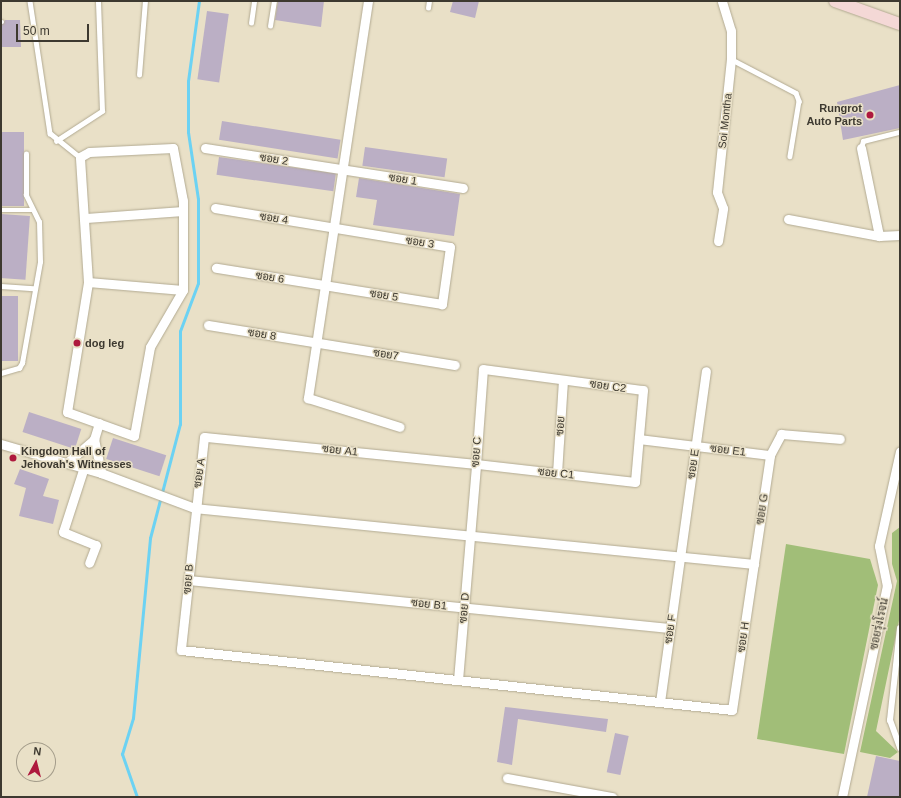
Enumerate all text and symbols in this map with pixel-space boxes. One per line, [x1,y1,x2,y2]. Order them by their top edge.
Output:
scale bar [18,16,91,42]
text: 50 m [23,24,50,38]
street label: Soi Montha [716,93,734,149]
place label: Rungrot Auto Parts [806,102,862,128]
marker: Rungrot Auto Parts [865,110,875,120]
street label: ซอย 2 [259,150,289,168]
street label: ซอย 1 [388,170,418,188]
street label: ซอย 4 [259,209,289,227]
street label: ซอย 3 [405,233,435,251]
street label: ซอย 6 [255,268,285,286]
street label: ซอย 5 [369,286,399,304]
street label: ซอย 8 [247,325,277,343]
place label: dog leg [85,336,124,350]
marker: dog leg [72,338,82,348]
street label: ซอย7 [372,345,400,363]
street label: ซอย C2 [589,377,627,395]
street label: ซอย [553,416,567,436]
street label: ซอย C [468,436,484,468]
street label: ซอย E1 [709,441,747,459]
street label: ซอย A1 [321,442,359,458]
place label: Kingdom Hall of Jehovah's Witnesses [21,445,132,471]
street label: ซอย E [684,448,702,480]
marker: Kingdom Hall of Jehovah's Witnesses [8,453,18,463]
street label: ซอย A [190,457,208,489]
street label: ซอย C1 [537,465,575,481]
street label: ซอย G [753,493,771,525]
street label: ซอย B [180,564,196,594]
street label: ซอย D [456,592,472,624]
street label: ซอย B1 [410,596,448,612]
street label: ซอยรุ่งโรจน์ [867,597,891,651]
street label: ซอย F [661,614,679,644]
street label: ซอย H [734,621,752,653]
north arrow [16,742,56,782]
text: N [33,745,42,758]

